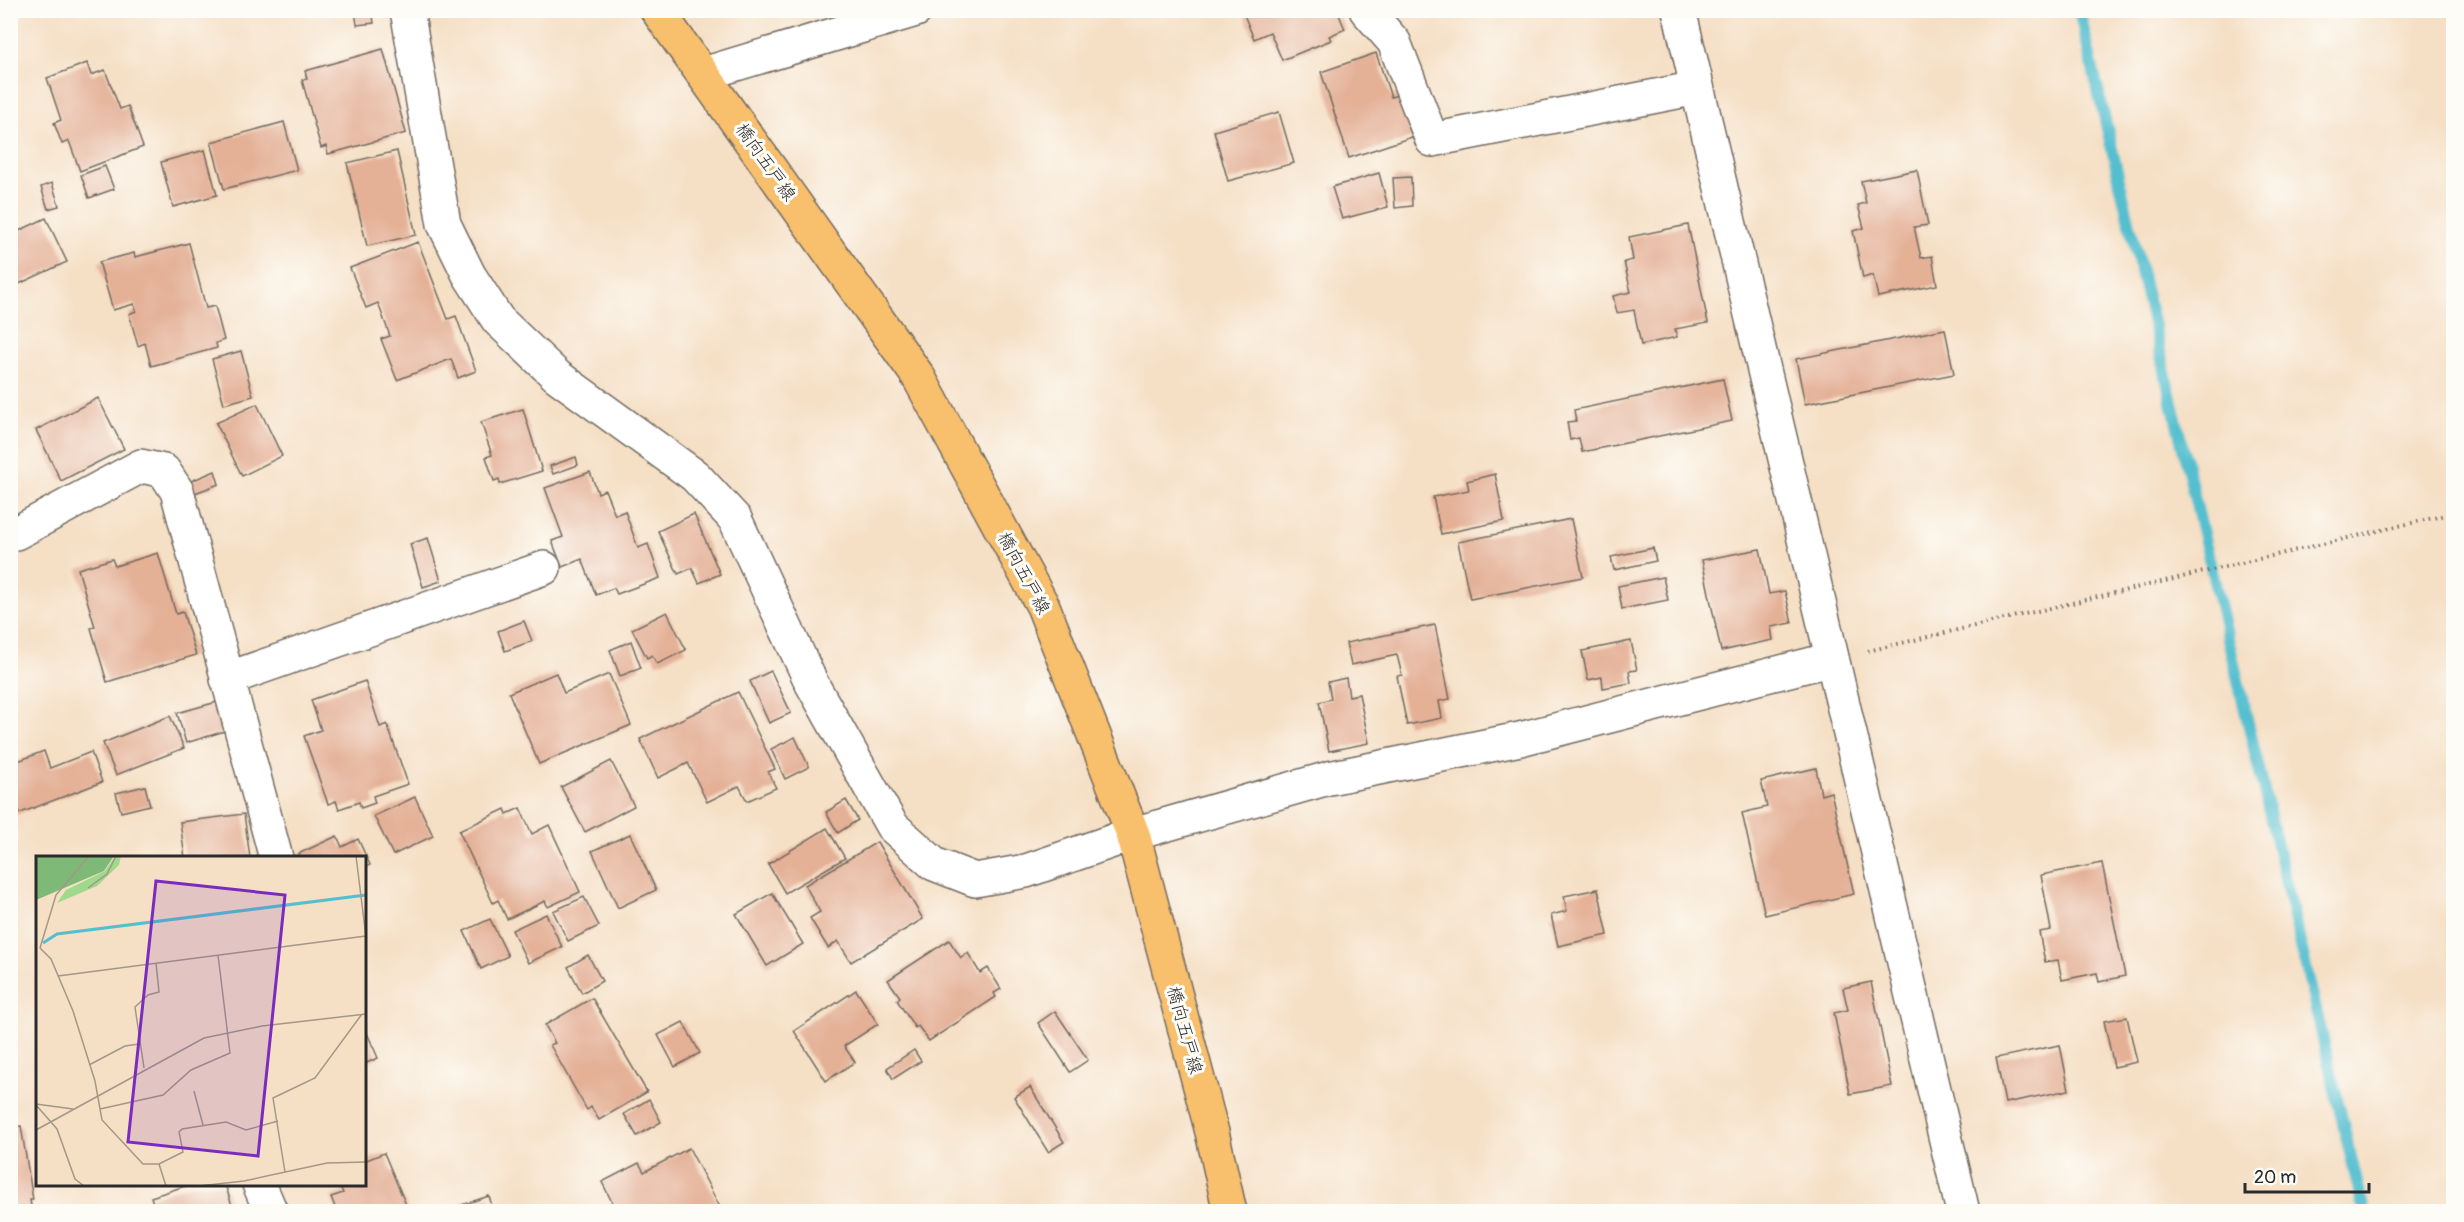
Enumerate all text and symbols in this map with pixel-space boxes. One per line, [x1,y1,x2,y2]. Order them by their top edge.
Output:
street label: 橋向五戸線 [730,119,801,206]
street label: 橋向五戸線 [992,528,1055,618]
inset map [36,856,366,1186]
street label: 橋向五戸線 [1162,984,1207,1077]
scale bar [2245,1156,2370,1194]
text: 20 m [2254,1166,2296,1189]

